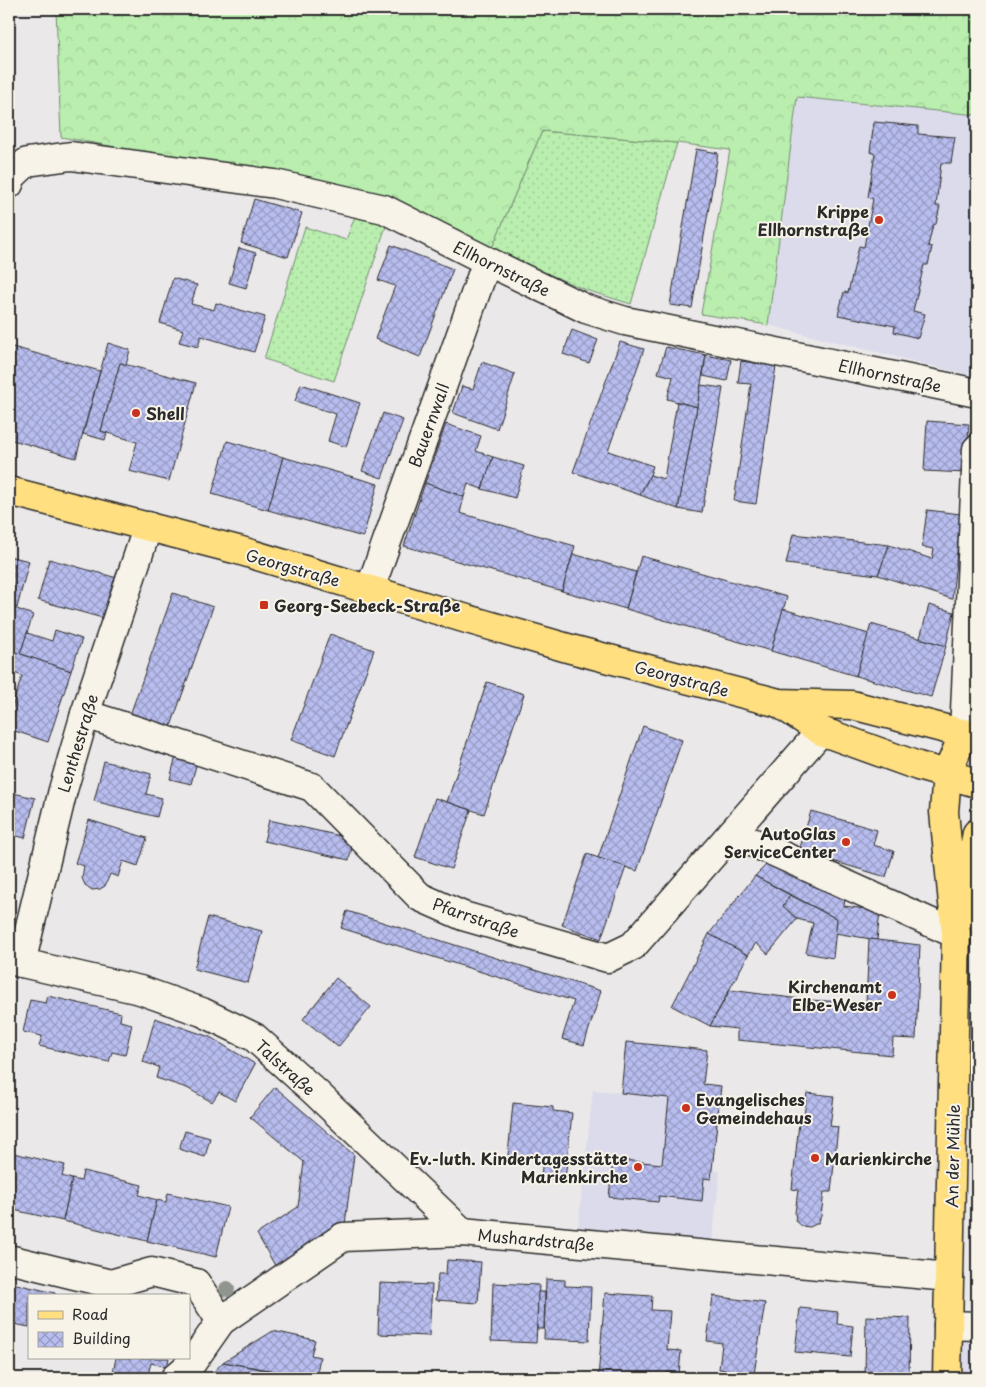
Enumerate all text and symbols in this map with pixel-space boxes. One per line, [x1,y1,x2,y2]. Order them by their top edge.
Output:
place label: Krippe Ellhornstraße [757,199,869,241]
marker: Krippe Ellhornstraße [873,214,885,226]
street label: Ellhornstraße [450,234,554,302]
street label: Ellhornstraße [836,352,944,398]
street label: Bauernwall [402,380,454,470]
place label: Shell [146,401,185,425]
marker: Shell [130,407,142,419]
street label: Georgstraße [243,542,343,592]
place label: Georg-Seebeck-Straße [274,593,461,617]
marker: Georg-Seebeck-Straße [258,599,270,611]
street label: Georgstraße [632,654,732,702]
street label: Lenthestraße [51,691,103,795]
place label: AutoGlas ServiceCenter [724,821,837,863]
marker: AutoGlas ServiceCenter [840,836,852,848]
street label: Pfarrstraße [429,891,523,943]
place label: Kirchenamt Elbe-Weser [788,974,883,1016]
marker: Kirchenamt Elbe-Weser [886,989,898,1001]
street label: Talstraße [251,1033,321,1101]
place label: Evangelisches Gemeindehaus [696,1087,812,1129]
marker: Evangelisches Gemeindehaus [680,1102,692,1114]
street label: An der Mühle [939,1104,965,1208]
place label: Ev.-luth. Kindertagesstätte Marienkirche [410,1146,628,1188]
place label: Marienkirche [825,1146,932,1170]
marker: Marienkirche [809,1152,821,1164]
marker: Ev.-luth. Kindertagesstätte Marienkirche [632,1161,644,1173]
street label: Mushardstraße [477,1222,595,1256]
legend [28,1294,190,1360]
text: Road [72,1302,108,1325]
text: Building [72,1326,131,1349]

